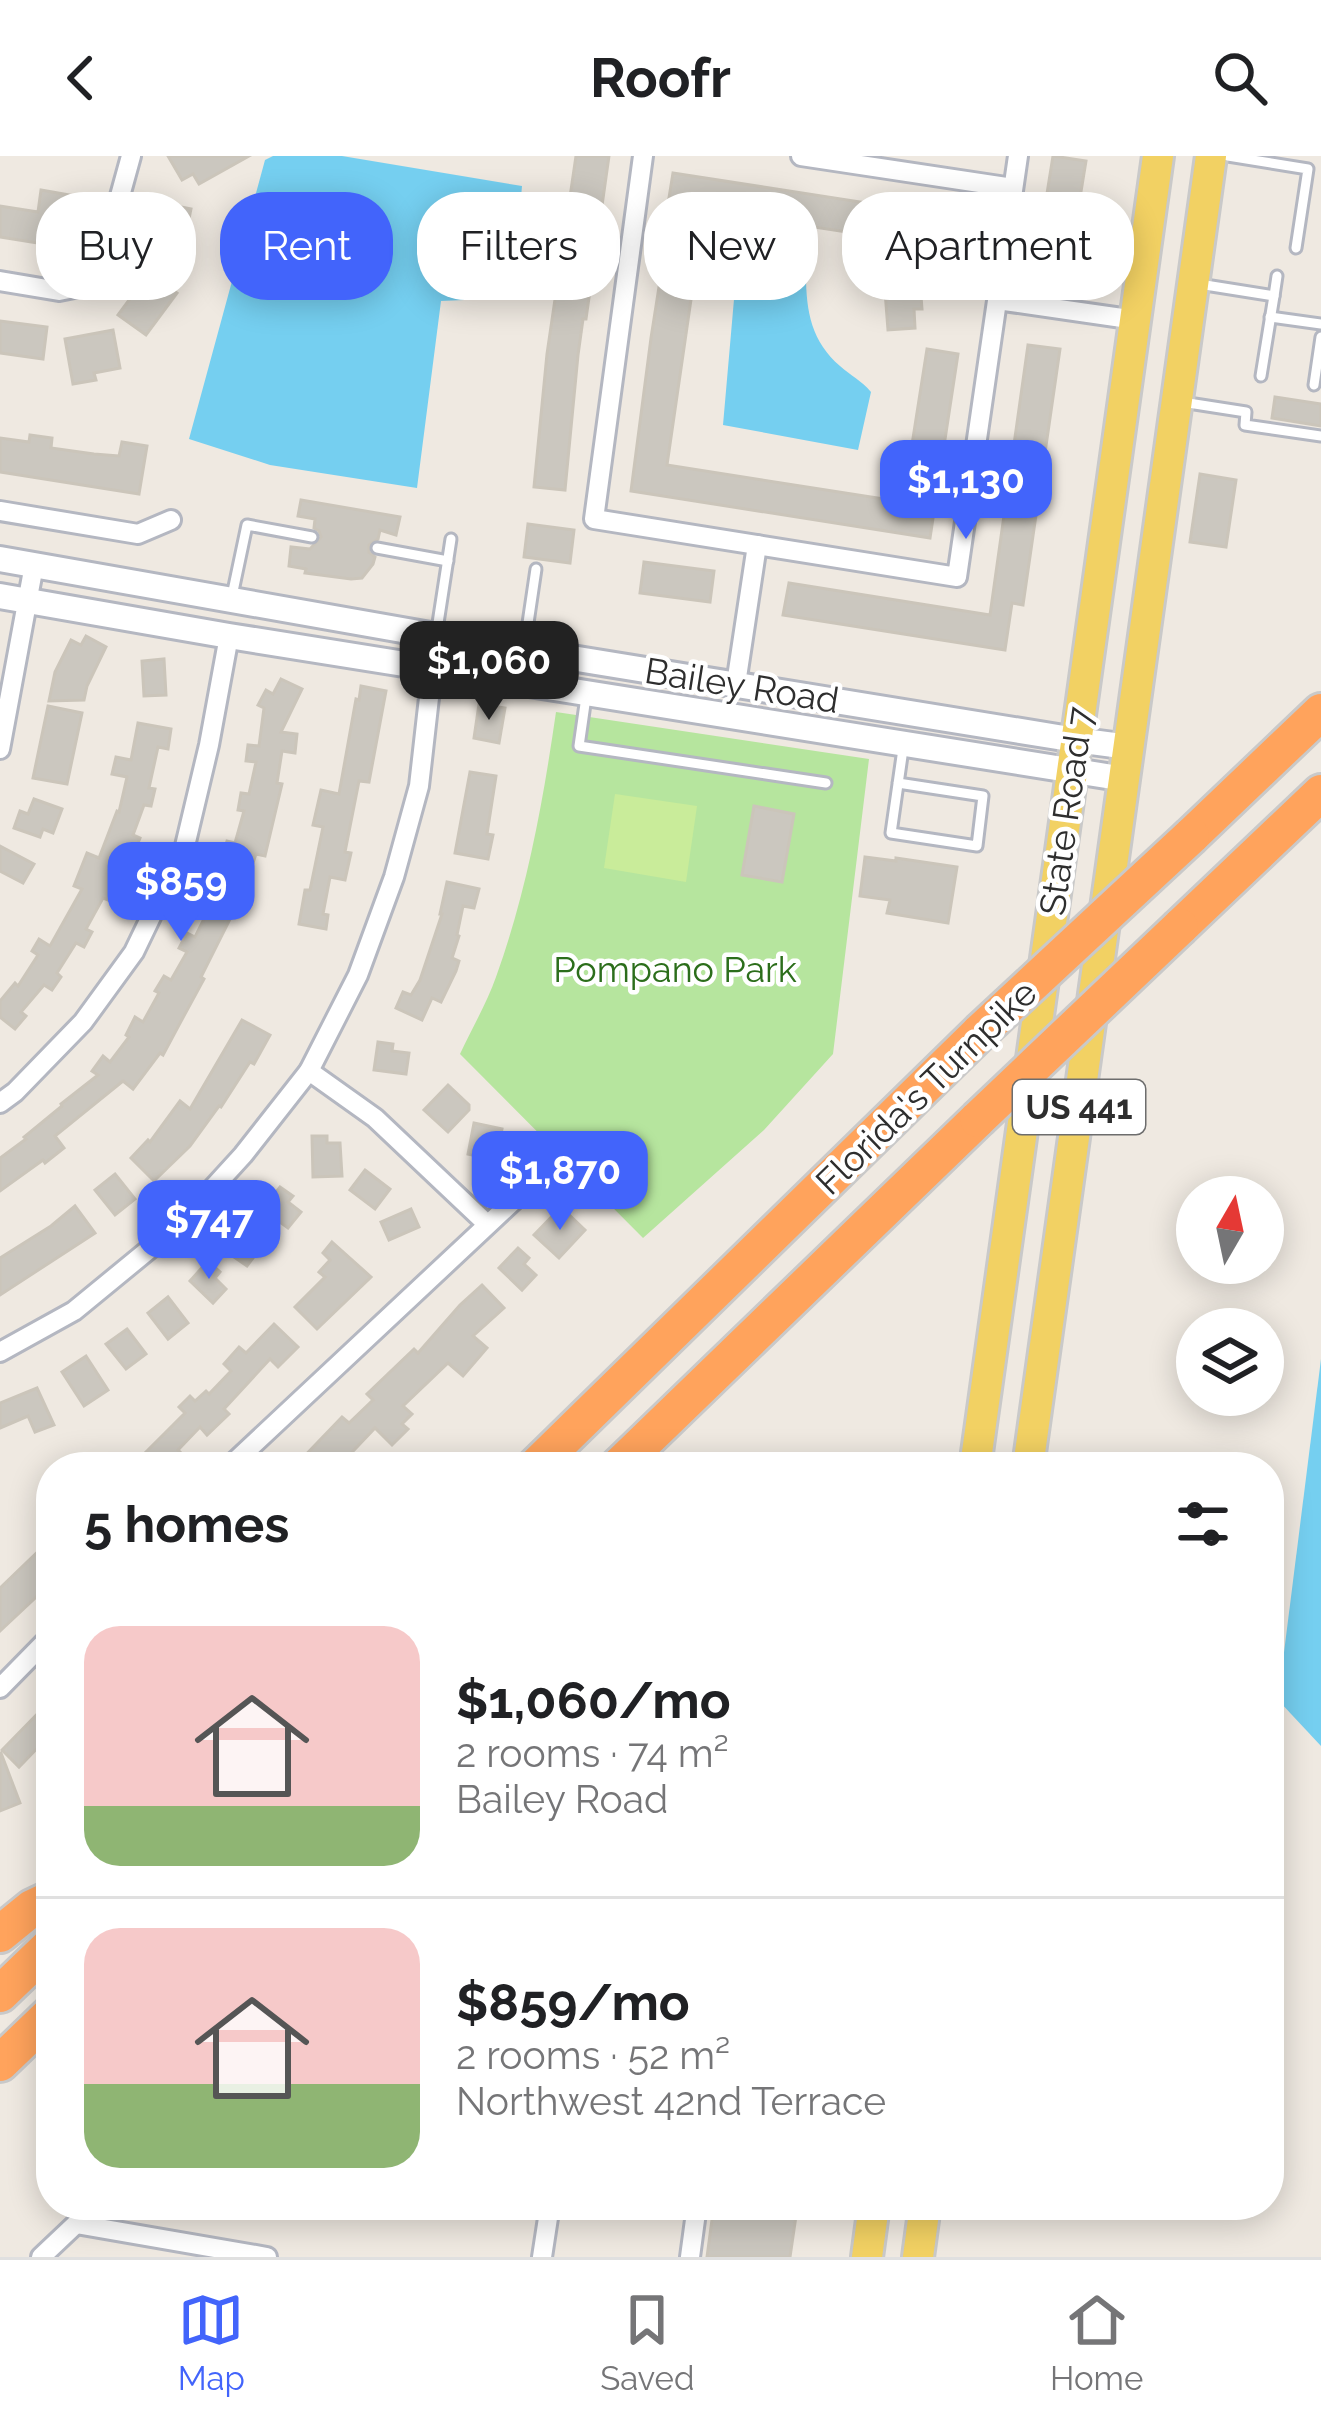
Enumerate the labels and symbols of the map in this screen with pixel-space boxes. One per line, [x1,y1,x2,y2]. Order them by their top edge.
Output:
pin: $1,130 [868,440,1064,542]
pin: $1,060 [391,621,587,723]
street label: Bailey Road [642,649,842,721]
street label: State Road 7 [1031,704,1101,918]
pin: $859 [110,842,252,944]
park label: Pompano Park [553,948,797,990]
street label: Florida's Turnpike [807,971,1045,1203]
road number: US 441 [1013,1080,1145,1134]
pin: $1,870 [462,1131,658,1233]
north arrow [1176,1176,1284,1284]
pin: $747 [138,1180,280,1282]

